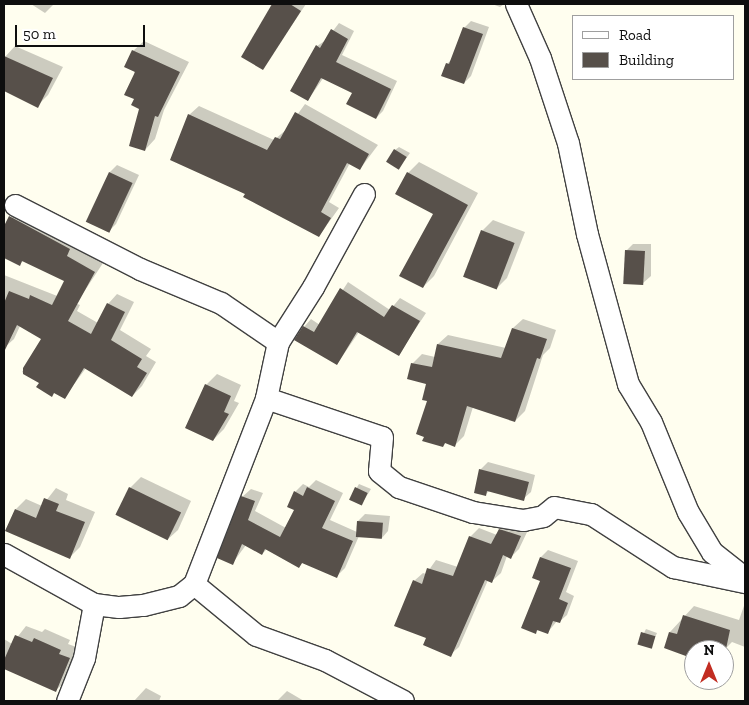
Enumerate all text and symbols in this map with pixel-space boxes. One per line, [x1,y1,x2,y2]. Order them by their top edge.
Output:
scale bar [18,15,148,47]
legend [572,15,734,80]
text: 50 m [23,25,56,43]
text: Road [619,26,651,44]
text: Building [619,51,674,69]
north arrow [684,640,734,690]
text: N [704,642,714,659]

